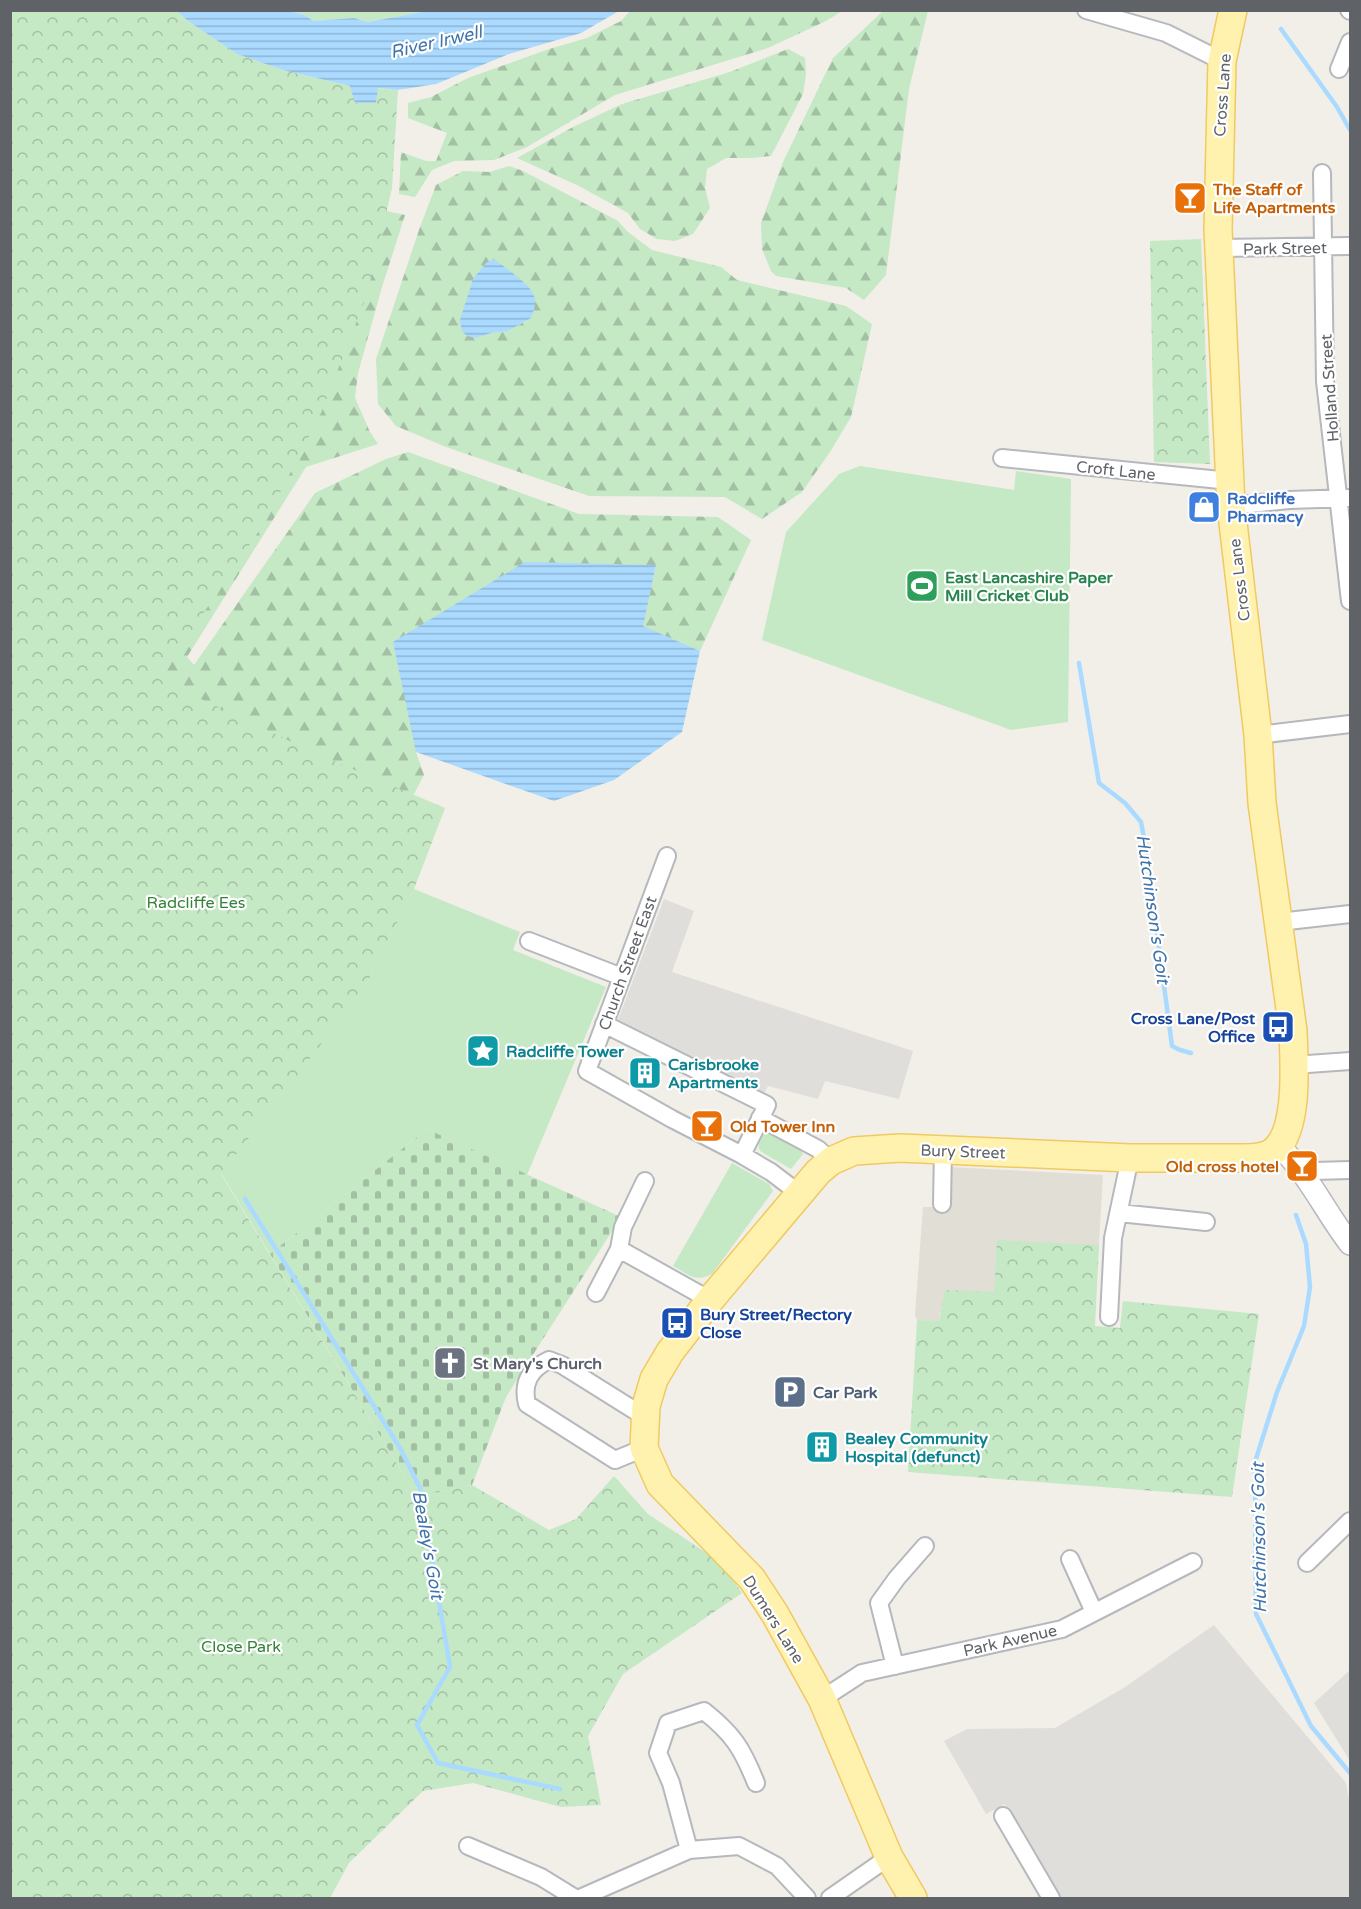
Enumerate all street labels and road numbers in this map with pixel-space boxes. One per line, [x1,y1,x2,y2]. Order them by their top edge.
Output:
street label: Cross Lane [1210,53,1236,137]
street label: Park Street [1243,238,1327,260]
street label: Holland Street [1316,333,1344,443]
street label: Croft Lane [1075,457,1157,485]
street label: Cross Lane [1225,537,1255,622]
street label: Church Street East [594,893,662,1033]
street label: Bury Street [920,1141,1006,1163]
street label: Dumers Lane [738,1572,808,1667]
street label: Park Avenue [961,1620,1059,1661]

